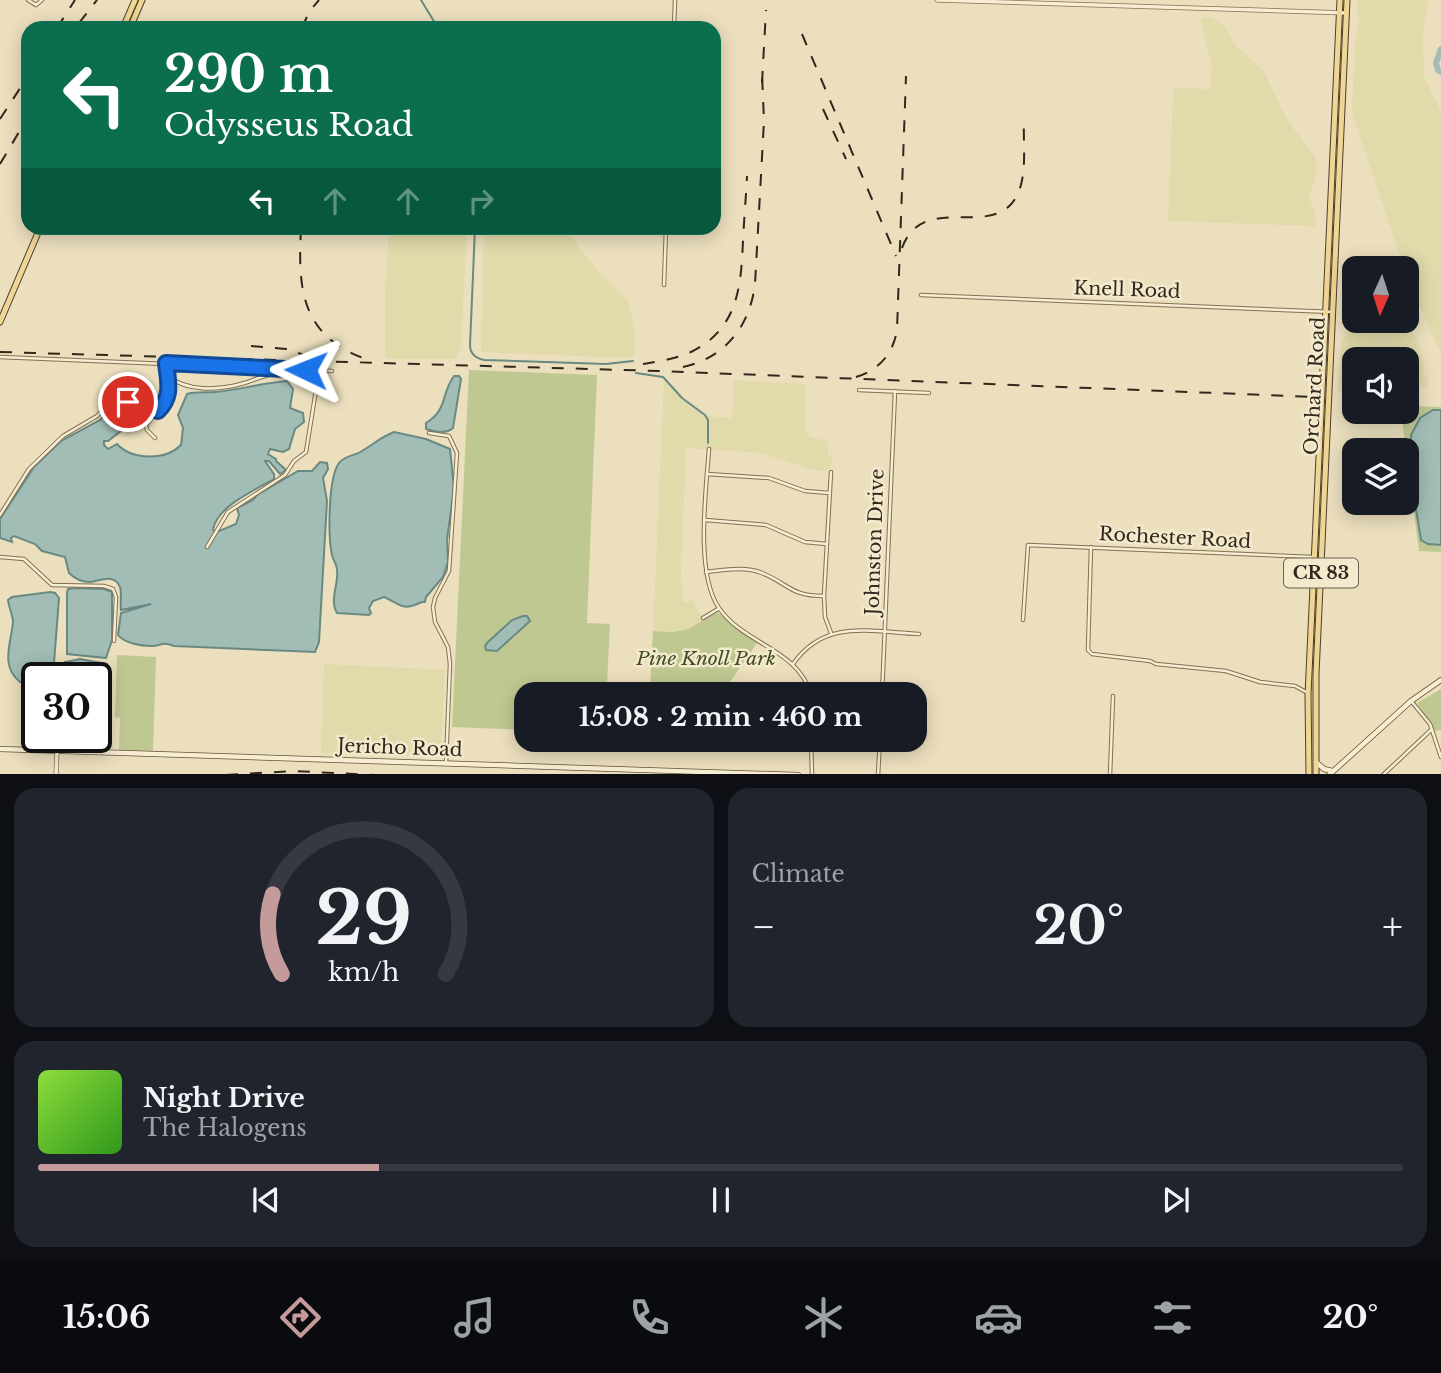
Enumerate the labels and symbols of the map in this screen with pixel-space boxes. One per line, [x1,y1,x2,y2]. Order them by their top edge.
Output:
north arrow [1342,256,1419,332]
street label: Knell Road [1073,276,1181,303]
street label: Orchard Road [1299,316,1330,456]
position arrow [269,333,343,407]
pin [98,372,158,432]
street label: Johnston Drive [860,468,889,619]
street label: Rochester Road [1098,522,1252,553]
road number: CR 83 [1284,558,1358,588]
park label: Pine Knoll Park [635,647,776,670]
speed limit sign: 30 [21,662,112,753]
street label: Jericho Road [334,734,463,761]

